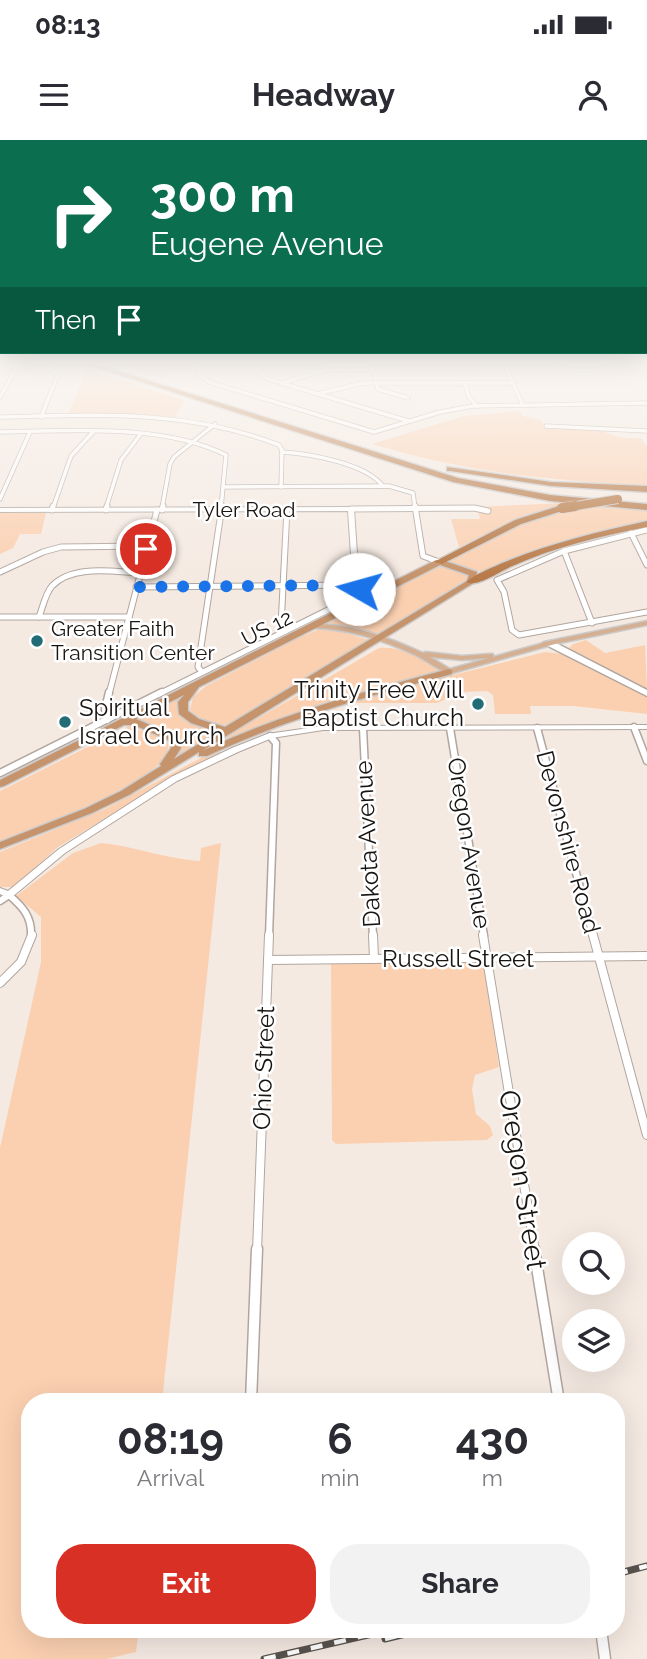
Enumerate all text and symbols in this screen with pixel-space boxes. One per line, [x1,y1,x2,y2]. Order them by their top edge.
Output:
text: 08:13 [35,10,100,40]
icon: menu [35,76,73,114]
text: Headway [252,76,395,113]
icon: person [574,76,612,114]
text: 300 m [150,166,295,223]
icon: right [35,168,126,259]
text: Eugene Avenue [150,225,384,262]
icon: arrive [110,301,148,339]
text: Then [35,305,96,335]
street label: Tyler Road [192,497,296,522]
pin [116,519,176,579]
icon: arrive [127,530,165,568]
position arrow [322,552,396,626]
street label: US 12 [237,604,296,651]
place label: Greater Faith Transition Center [51,616,215,665]
marker: Greater Faith Transition Center [29,633,45,649]
place label: Trinity Free Will Baptist Church [294,675,464,732]
place label: Spiritual Israel Church [79,693,224,750]
marker: Trinity Free Will Baptist Church [470,696,486,712]
marker: Spiritual Israel Church [57,714,73,730]
street label: Devonshire Road [530,747,607,937]
street label: Oregon Avenue [442,755,497,931]
street label: Dakota Avenue [349,760,386,928]
street label: Russell Street [382,944,534,973]
street label: Ohio Street [247,1005,280,1131]
street label: Oregon Street [492,1088,553,1273]
map controls [562,1232,625,1372]
button: search [562,1232,625,1295]
button: layers [562,1309,625,1372]
text: 08:19 [117,1415,224,1464]
text: 6 [327,1415,353,1464]
text: 430 [456,1415,529,1464]
text: Arrival [137,1464,204,1491]
text: min [320,1464,360,1491]
text: m [482,1464,503,1491]
button: Exit [56,1544,316,1624]
button: Share [330,1544,590,1624]

